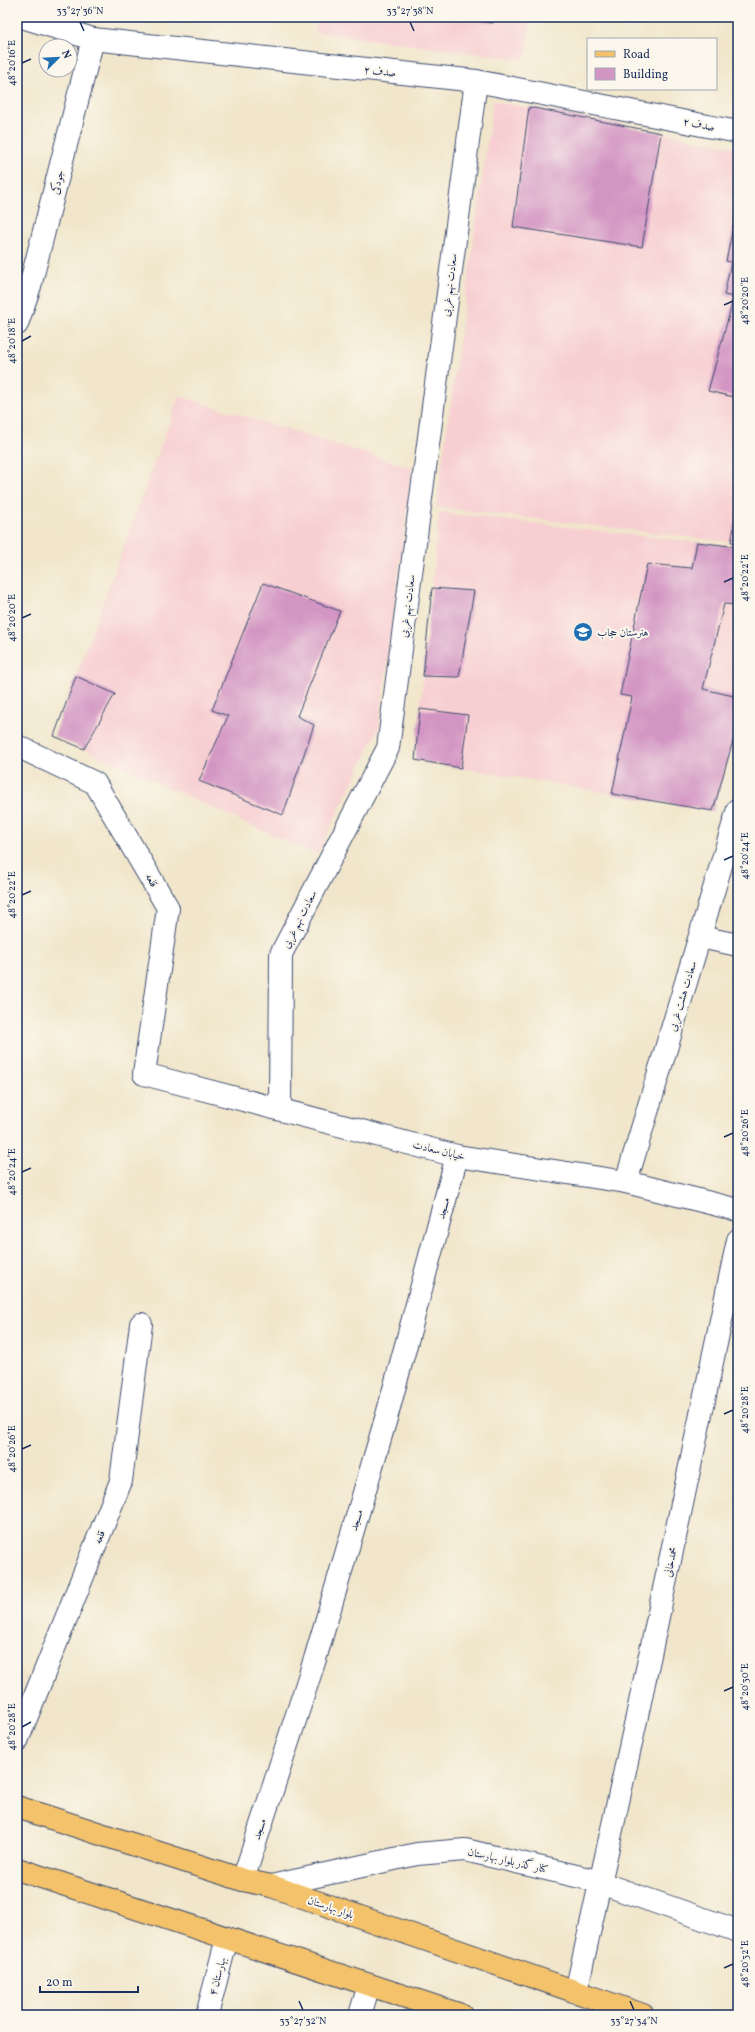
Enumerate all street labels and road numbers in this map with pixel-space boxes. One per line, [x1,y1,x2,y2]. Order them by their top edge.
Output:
street label: صدف ۲ [363,63,397,82]
street label: صدف ۲ [681,115,716,136]
street label: جودکی [47,168,69,196]
street label: سعادت نهم غربی [439,253,464,318]
street label: سعادت نهم غربی [397,574,422,639]
street label: قلعه [141,871,161,890]
street label: سعادت نهم غربی [279,888,323,952]
street label: سعادت هشت غربی [666,959,701,1033]
street label: خیابان سعادت [411,1138,466,1165]
street label: مسجد [434,1196,454,1221]
street label: مسجد [347,1508,368,1533]
street label: قلعه [91,1528,110,1547]
street label: محمدخانی [661,1546,682,1579]
street label: مسجد [250,1817,271,1842]
street label: کنار گذر بلوار بهارستان [466,1843,550,1878]
street label: بلوار بهارستان [305,1894,356,1923]
street label: بهارستان ۴ [206,1956,231,1997]

